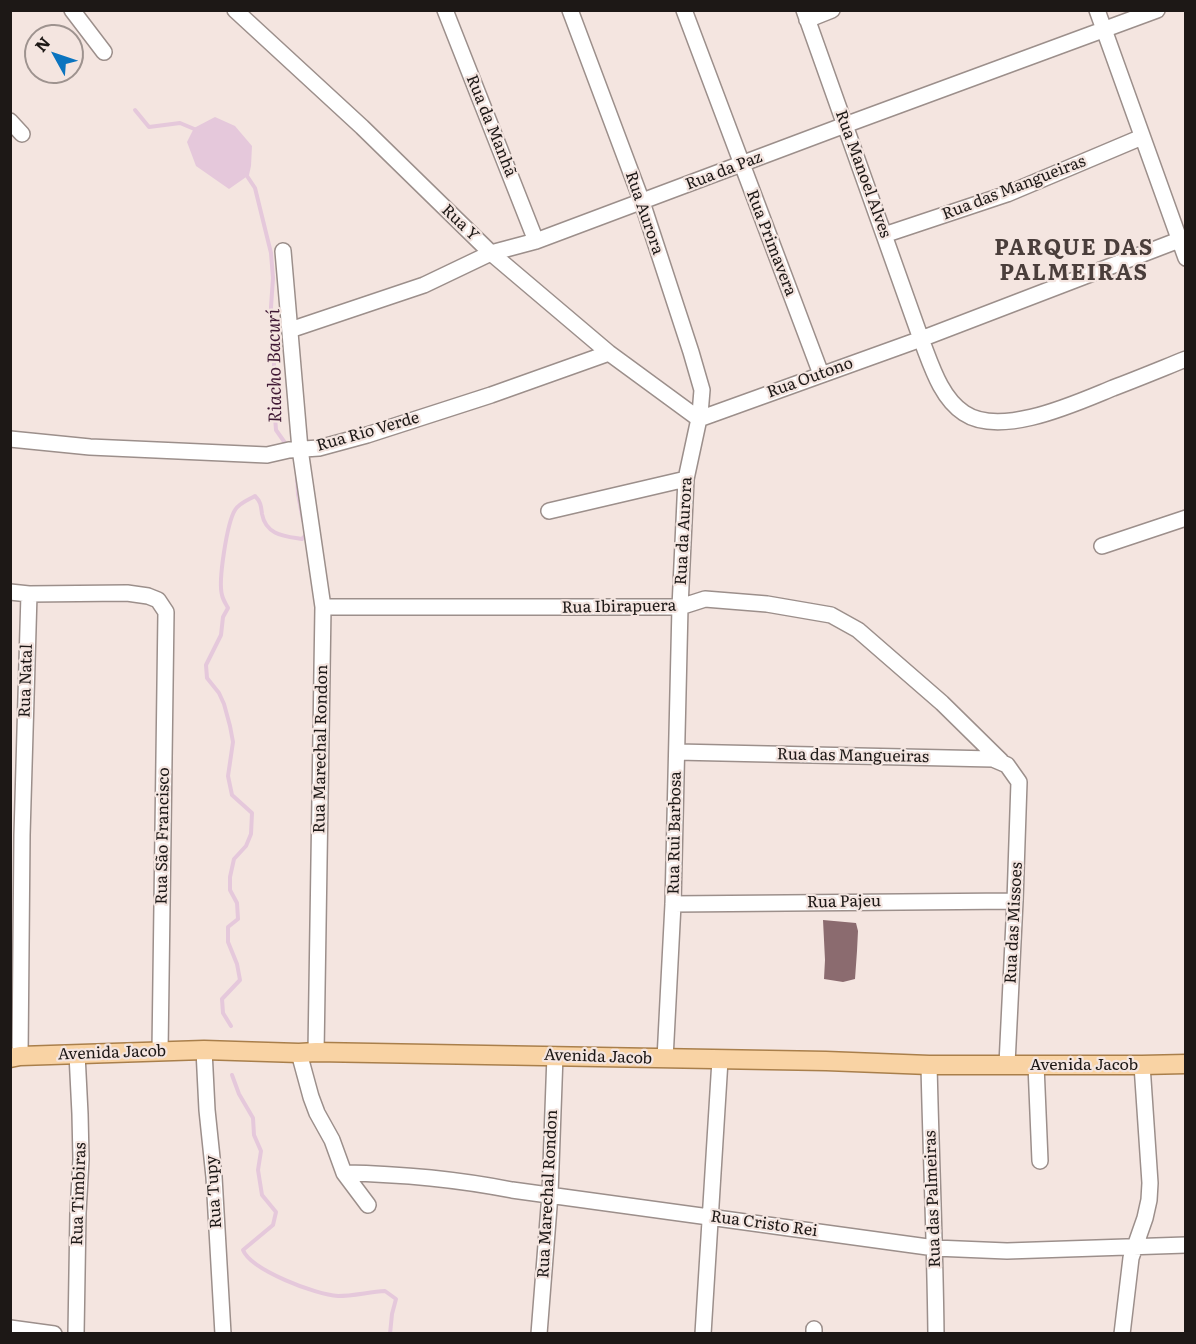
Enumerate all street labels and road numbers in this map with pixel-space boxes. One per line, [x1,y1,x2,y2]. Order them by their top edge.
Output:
street label: Rua da Manhã [462,72,520,180]
street label: Rua Manoel Alves [831,108,895,240]
street label: Rua da Paz [683,148,765,194]
street label: Rua das Mangueiras [939,152,1089,224]
street label: Rua Aurora [621,169,667,257]
street label: Rua Primavera [742,187,800,299]
street label: Rua Y [437,201,483,245]
street label: Rua Outono [764,354,856,402]
street label: Rua Rio Verde [314,408,422,456]
street label: Rua da Aurora [672,476,696,586]
street label: Rua Ibirapuera [561,596,677,618]
street label: Rua Natal [15,644,37,718]
street label: Rua Marechal Rondon [310,665,332,833]
street label: Rua das Mangueiras [777,745,929,767]
street label: Rua São Francisco [152,767,174,905]
street label: Rua Rui Barbosa [664,771,686,895]
street label: Rua das Missoes [1001,862,1027,984]
street label: Rua Pajeu [807,892,881,912]
street label: Avenida Jacob [58,1042,166,1064]
street label: Avenida Jacob [544,1046,652,1068]
street label: Avenida Jacob [1030,1055,1138,1075]
street label: Rua Marechal Rondon [534,1109,562,1279]
street label: Rua das Palmeiras [921,1130,945,1268]
street label: Rua Timbiras [68,1142,90,1246]
street label: Rua Tupy [202,1155,226,1229]
street label: Rua Cristo Rei [709,1207,819,1241]

